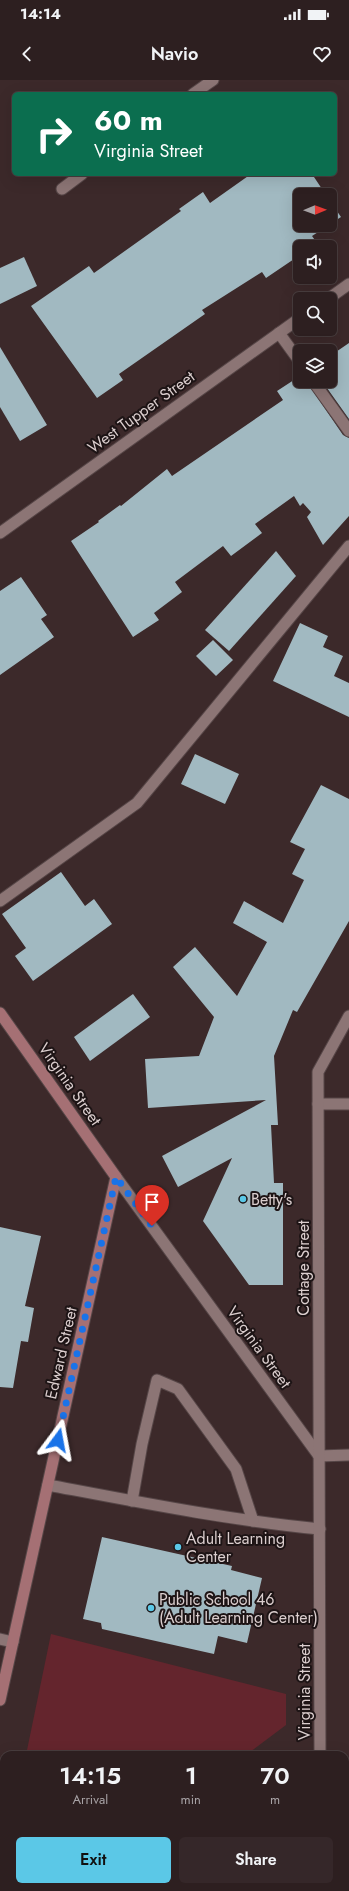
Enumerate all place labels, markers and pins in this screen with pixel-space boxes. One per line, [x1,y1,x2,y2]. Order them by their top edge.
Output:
pin [135,1185,169,1226]
place label: Betty's [251,1188,292,1211]
marker: Betty's [238,1194,248,1204]
place label: Adult Learning Center [186,1527,285,1568]
marker: Adult Learning Center [173,1542,183,1552]
place label: Public School 46 (Adult Learning Center) [159,1588,318,1629]
marker: Public School 46 (Adult Learning Center) [146,1603,156,1613]

